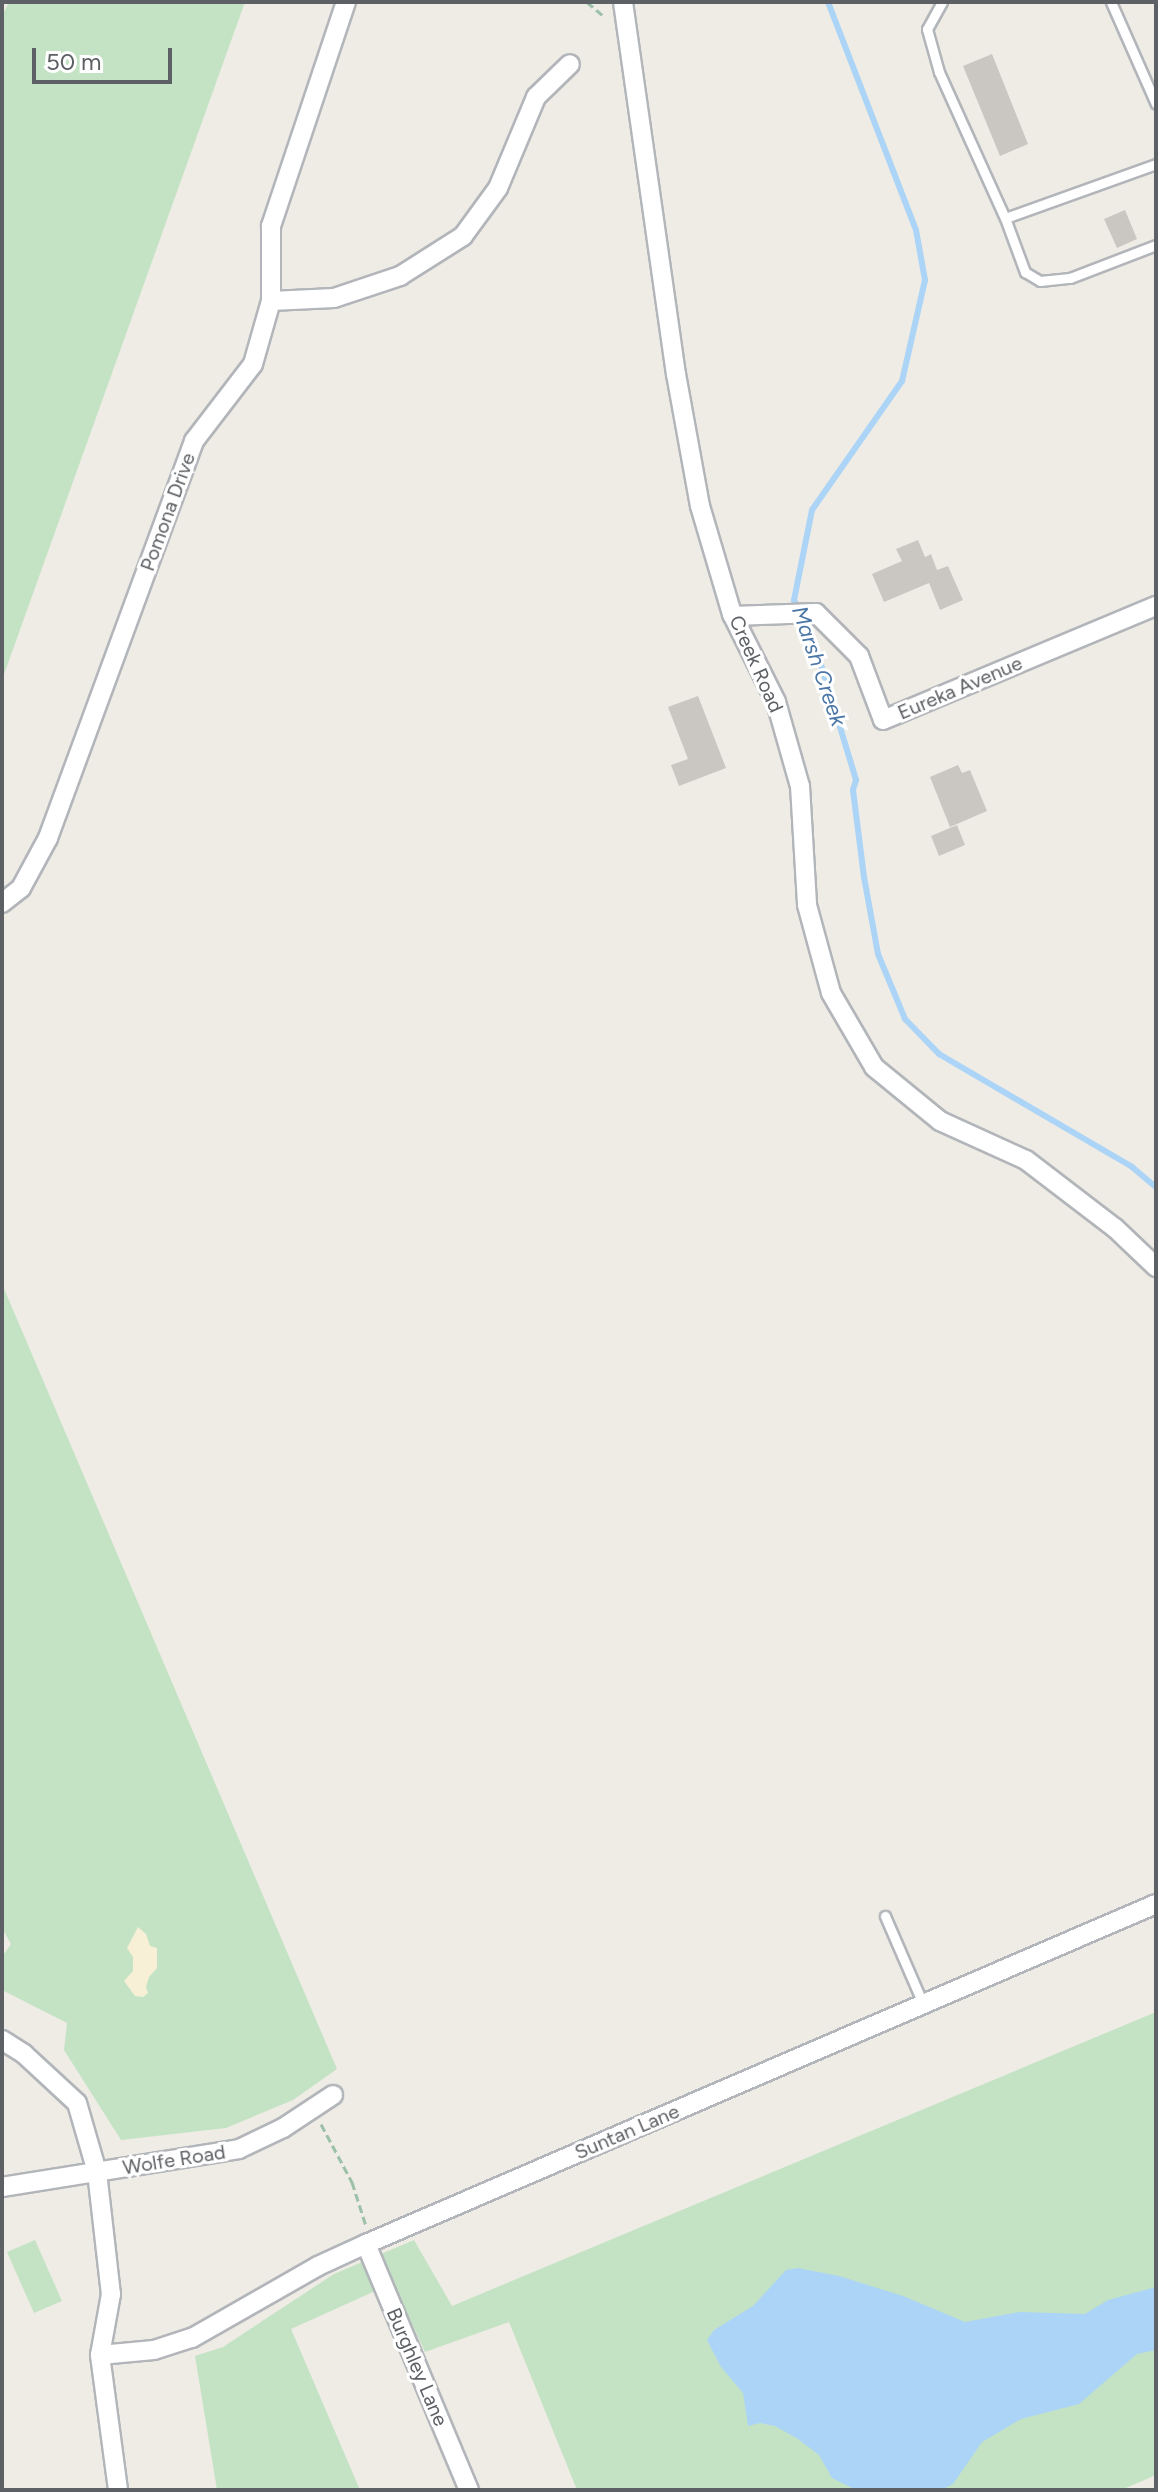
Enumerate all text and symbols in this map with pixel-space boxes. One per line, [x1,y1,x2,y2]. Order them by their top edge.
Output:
scale bar [36,32,176,82]
text: 50 m [46,47,102,76]
street label: Pomona Drive [135,450,201,574]
water label: Marsh Creek [786,603,852,729]
street label: Creek Road [724,612,788,716]
street label: Eureka Avenue [894,651,1026,725]
street label: Suntan Lane [571,2099,683,2165]
street label: Wolfe Road [121,2140,227,2180]
street label: Burghley Lane [381,2304,453,2430]

